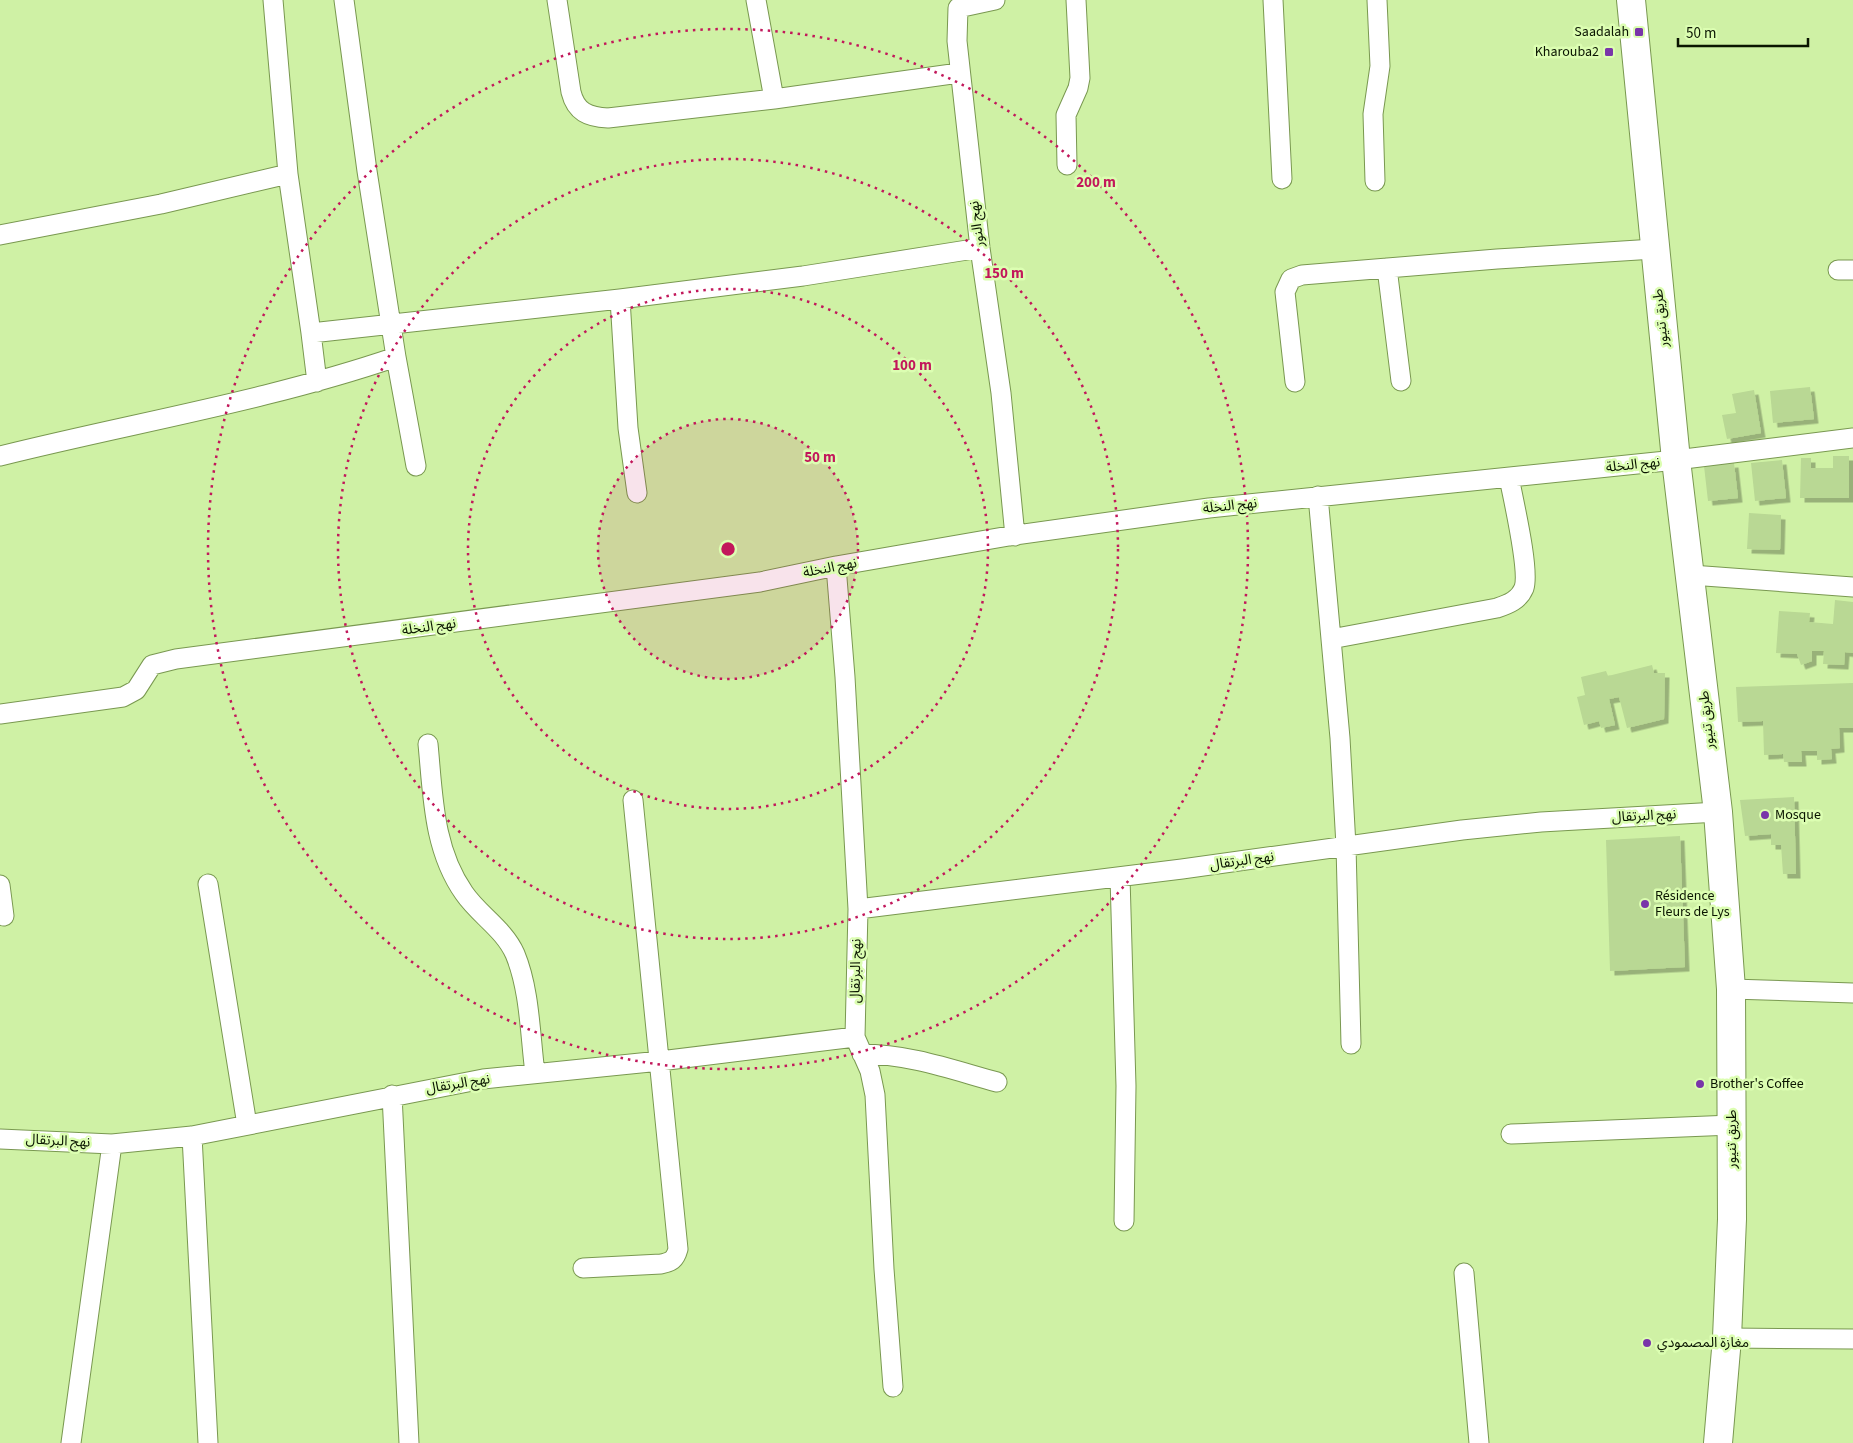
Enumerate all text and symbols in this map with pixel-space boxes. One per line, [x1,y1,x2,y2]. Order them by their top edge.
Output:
scale bar [1678,15,1808,47]
place label: Saadalah [1574,22,1629,42]
text: 50 m [1686,23,1716,44]
marker: Saadalah [1633,26,1645,38]
place label: Kharouba2 [1535,42,1599,62]
marker: Kharouba2 [1603,46,1615,58]
text: 200 m [1076,172,1116,193]
street label: نهج النور [964,200,990,249]
text: 150 m [984,263,1024,284]
street label: طريق تنيور [1648,288,1674,349]
text: 100 m [892,355,932,376]
text: 50 m [804,447,836,468]
street label: نهج النخلة [1605,452,1661,478]
street label: نهج النخلة [1202,493,1258,519]
centre of rings [719,540,737,558]
street label: نهج النخلة [801,553,859,583]
street label: نهج النخلة [401,613,458,641]
street label: طريق تنيور [1694,690,1720,751]
street label: نهج البرتقال [1611,804,1677,828]
place label: Mosque [1775,805,1821,825]
marker: Mosque [1759,809,1771,821]
street label: نهج البرتقال [1209,847,1276,875]
place label: Résidence Fleurs de Lys [1655,886,1730,922]
marker: Résidence Fleurs de Lys [1639,898,1651,910]
street label: نهج البرتقال [845,938,867,1003]
street label: نهج البرتقال [425,1069,492,1099]
place label: Brother's Coffee [1710,1074,1804,1094]
marker: Brother's Coffee [1694,1078,1706,1090]
street label: طريق تنيور [1722,1110,1742,1169]
street label: نهج البرتقال [25,1129,91,1153]
place label: مغازة المصمودي [1657,1333,1749,1353]
marker: مغازة المصمودي [1641,1337,1653,1349]

